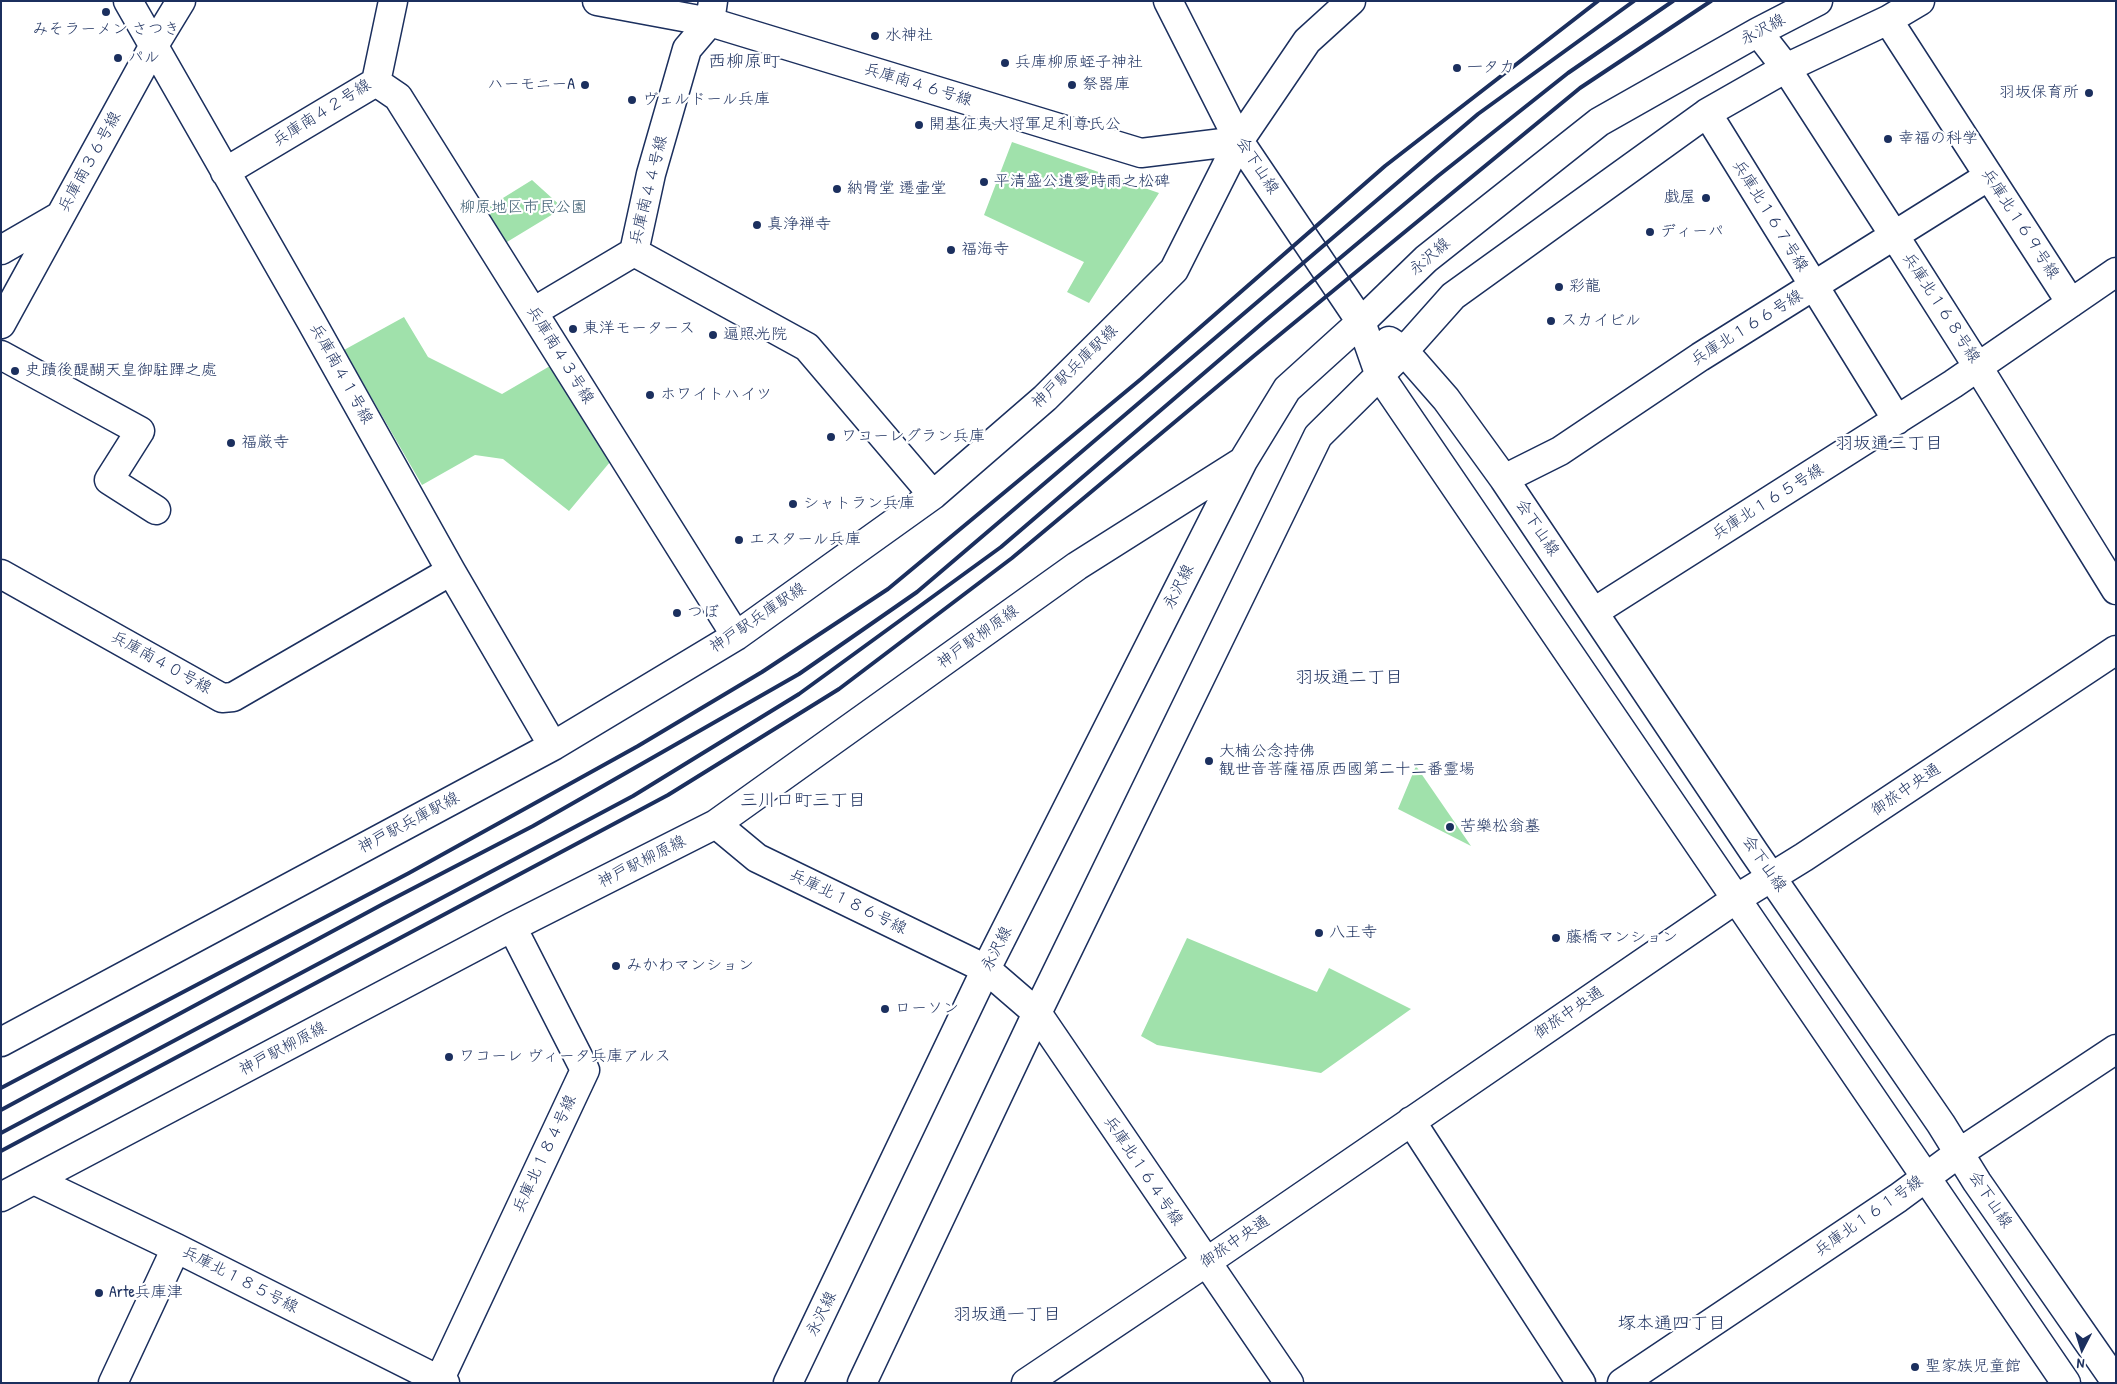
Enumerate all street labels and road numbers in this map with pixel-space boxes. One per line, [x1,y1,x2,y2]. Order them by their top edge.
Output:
street label: 永沢線 [1737,10,1789,50]
street label: 兵庫南４６号線 [862,59,974,111]
street label: 兵庫南４２号線 [269,75,375,151]
street label: 兵庫南３６号線 [54,108,126,216]
street label: 兵庫南４４号線 [626,133,672,247]
street label: 会下山線 [1232,134,1282,198]
street label: 兵庫北１６７号線 [1728,157,1812,275]
street label: 兵庫北１６９号線 [1977,165,2063,283]
street label: 永沢線 [1406,234,1454,280]
street label: 兵庫北１６８号線 [1898,249,1984,367]
street label: 兵庫北１６６号線 [1688,286,1806,370]
street label: 兵庫南４３号線 [522,302,598,408]
street label: 兵庫南４１号線 [305,320,377,428]
street label: 神戸駅兵庫駅線 [1028,321,1122,413]
street label: 兵庫北１６５号線 [1709,460,1827,544]
street label: 会下山線 [1511,496,1563,560]
street label: 永沢線 [1160,561,1198,613]
street label: 神戸駅兵庫駅線 [706,579,810,657]
street label: 神戸駅柳原線 [934,601,1022,673]
street label: 兵庫南４０号線 [107,627,215,699]
street label: 御旅中央通 [1867,760,1945,820]
street label: 神戸駅兵庫駅線 [355,788,463,858]
street label: 神戸駅柳原線 [595,832,689,892]
street label: 会下山線 [1738,832,1790,896]
street label: 兵庫北１８６号線 [786,865,910,939]
street label: 永沢線 [978,923,1016,975]
street label: 御旅中央通 [1530,983,1608,1043]
street label: 神戸駅柳原線 [236,1018,330,1080]
street label: 兵庫北１８４号線 [509,1092,581,1216]
street label: 兵庫北１６４号線 [1099,1113,1187,1229]
street label: 会下山線 [1964,1168,2016,1232]
street label: 兵庫北１６１号線 [1811,1171,1927,1261]
street label: 御旅中央通 [1196,1212,1274,1272]
street label: 兵庫北１８５号線 [179,1242,301,1318]
street label: 永沢線 [803,1288,841,1340]

